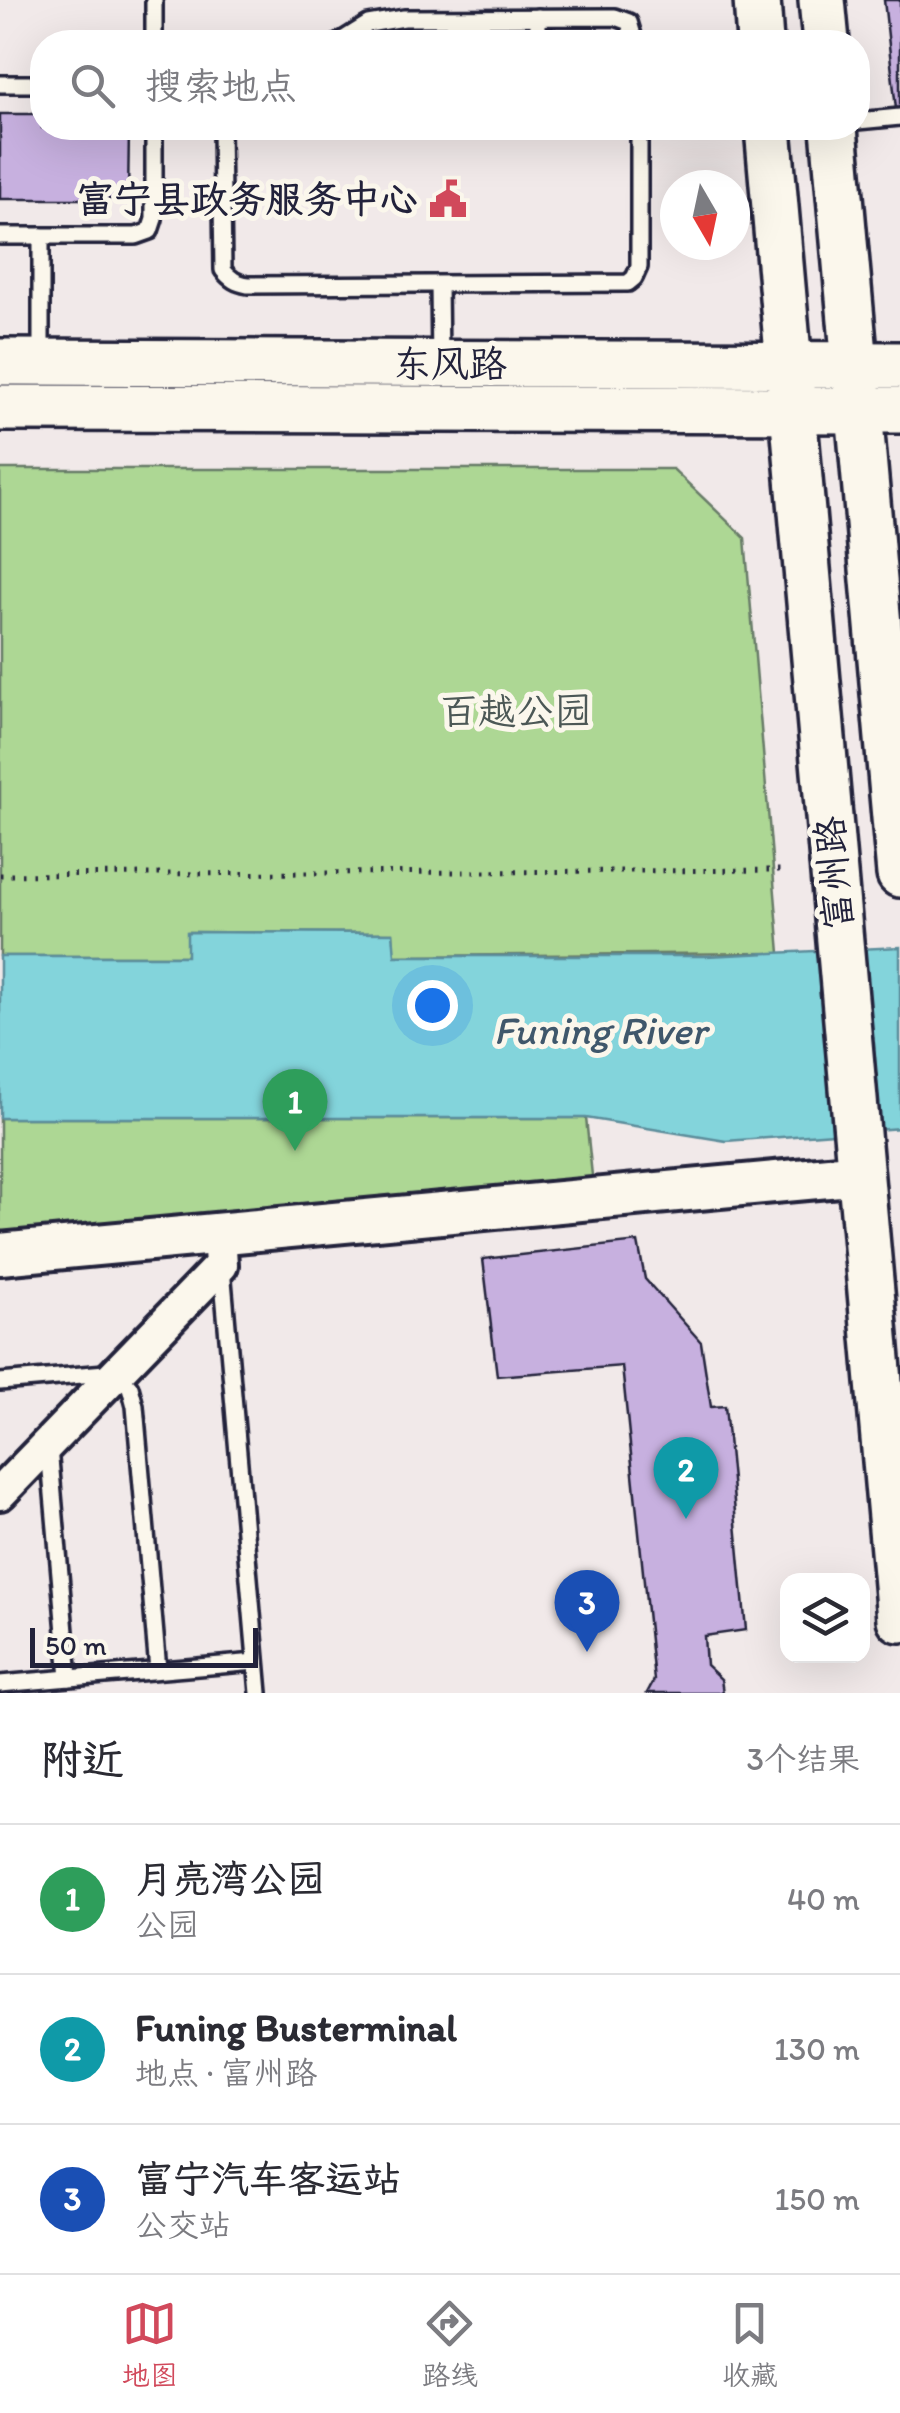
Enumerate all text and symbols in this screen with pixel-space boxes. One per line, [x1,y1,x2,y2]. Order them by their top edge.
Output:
search box [30,30,870,140]
icon: search [65,58,120,113]
text: 搜索地点 [145,63,297,109]
north arrow [660,170,750,260]
place label: 富宁县政务服务中心 [76,176,418,222]
public building icon: 富宁县政务服务中心 [427,178,469,220]
street label: 东风路 [393,341,507,387]
park label: 百越公园 [440,688,592,734]
street label: 富州路 [806,814,862,932]
your location [407,980,458,1031]
water label: Funing River [494,1006,710,1054]
pin: 1 [262,1068,328,1151]
pin: 2 [654,1436,718,1519]
pin: 3 [554,1570,620,1652]
map controls [780,1573,870,1663]
button: layers [780,1573,870,1663]
scale bar [30,1623,258,1668]
text: 50 m [45,1628,107,1662]
text: 附近 [40,1734,124,1785]
text: 3个结果 [747,1740,860,1778]
text: 月亮湾公园 [135,1856,325,1902]
text: 1 [65,1880,80,1918]
text: 40 m [787,1880,860,1918]
text: 公园 [135,1906,199,1944]
text: Funing Busterminal [135,2005,457,2051]
text: 2 [64,2030,81,2068]
text: 130 m [774,2030,860,2068]
text: 地点 · 富州路 [135,2054,317,2092]
text: 富宁汽车客运站 [135,2156,401,2202]
text: 3 [64,2180,81,2218]
text: 150 m [775,2180,860,2218]
text: 公交站 [135,2206,231,2244]
tab: 地图 [122,2296,178,2393]
tab: 路线 [422,2296,478,2393]
tab: 收藏 [722,2296,778,2393]

